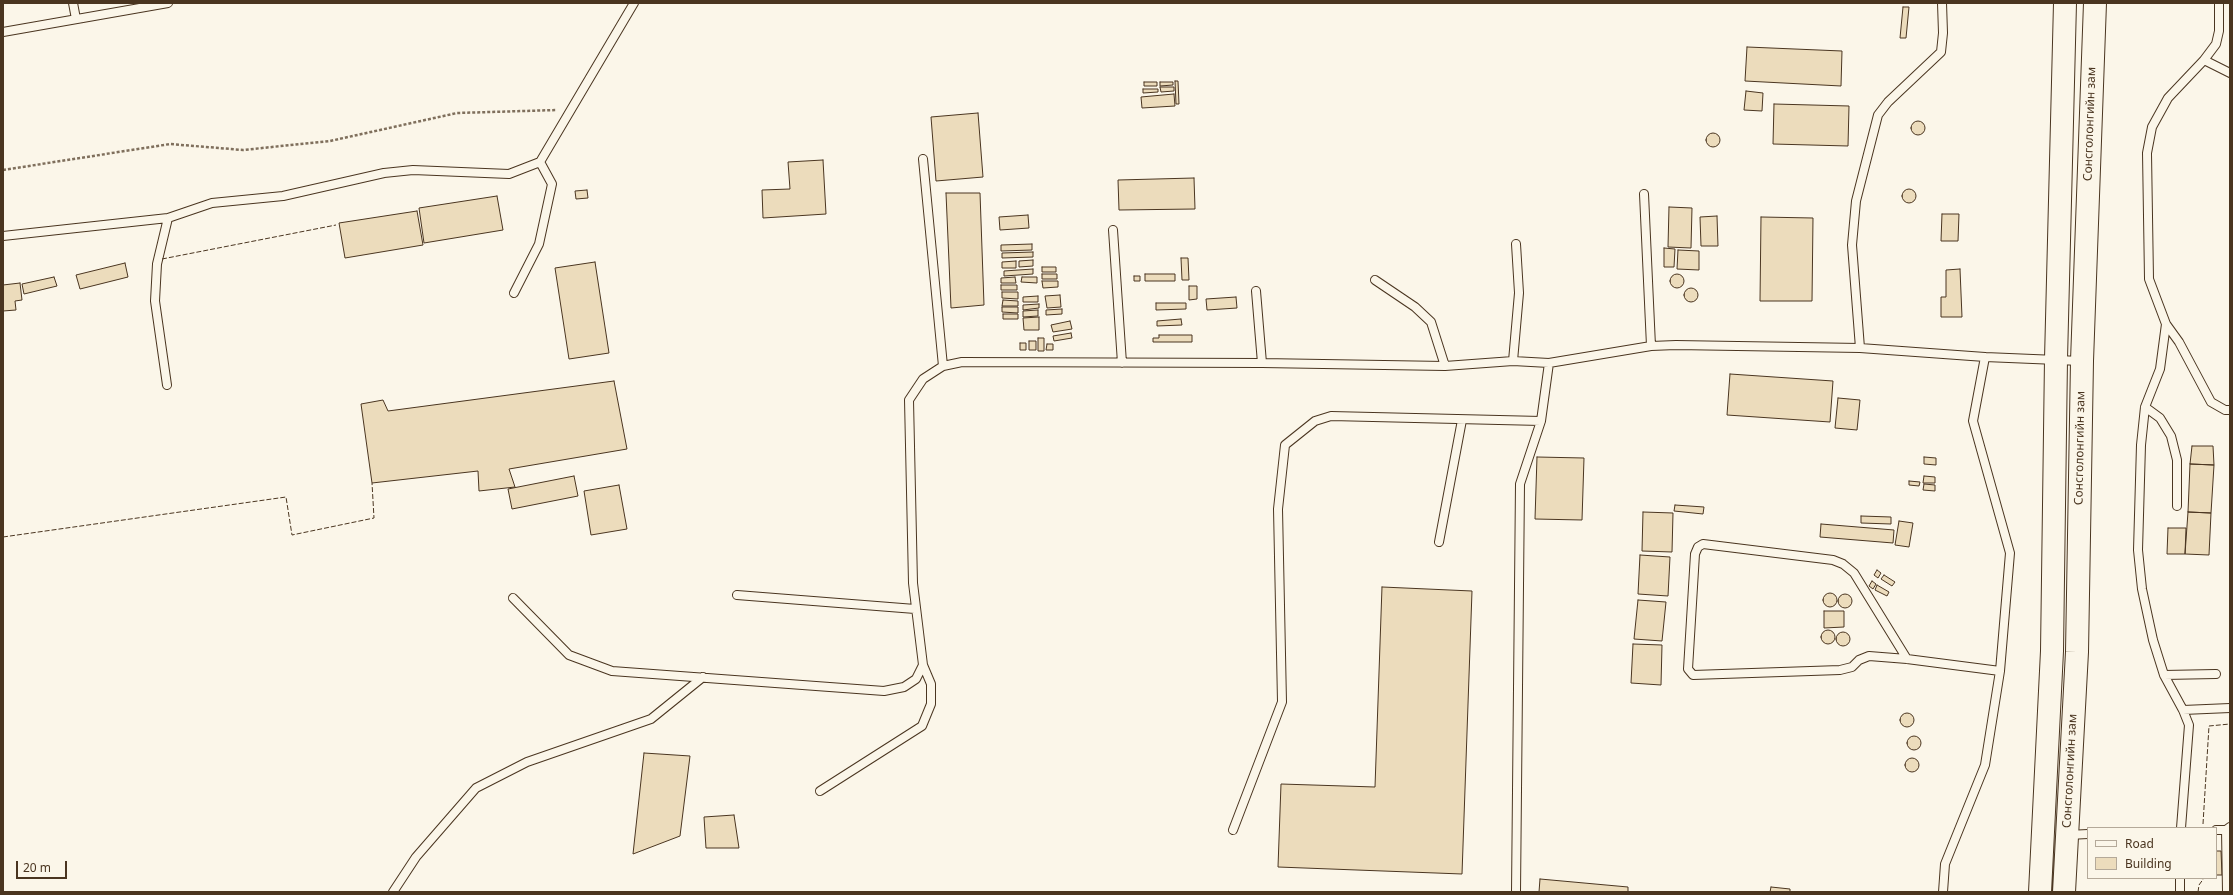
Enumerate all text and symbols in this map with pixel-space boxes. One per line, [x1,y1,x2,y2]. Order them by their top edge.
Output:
street label: Сонсголонгийн зам [2081,67,2099,181]
street label: Сонсголонгийн зам [2072,391,2088,505]
street label: Сонсголонгийн зам [2060,714,2080,828]
legend [2087,827,2217,879]
text: Road [2125,835,2154,852]
scale bar [18,853,69,879]
text: Building [2125,855,2172,872]
text: 20 m [23,859,51,876]

